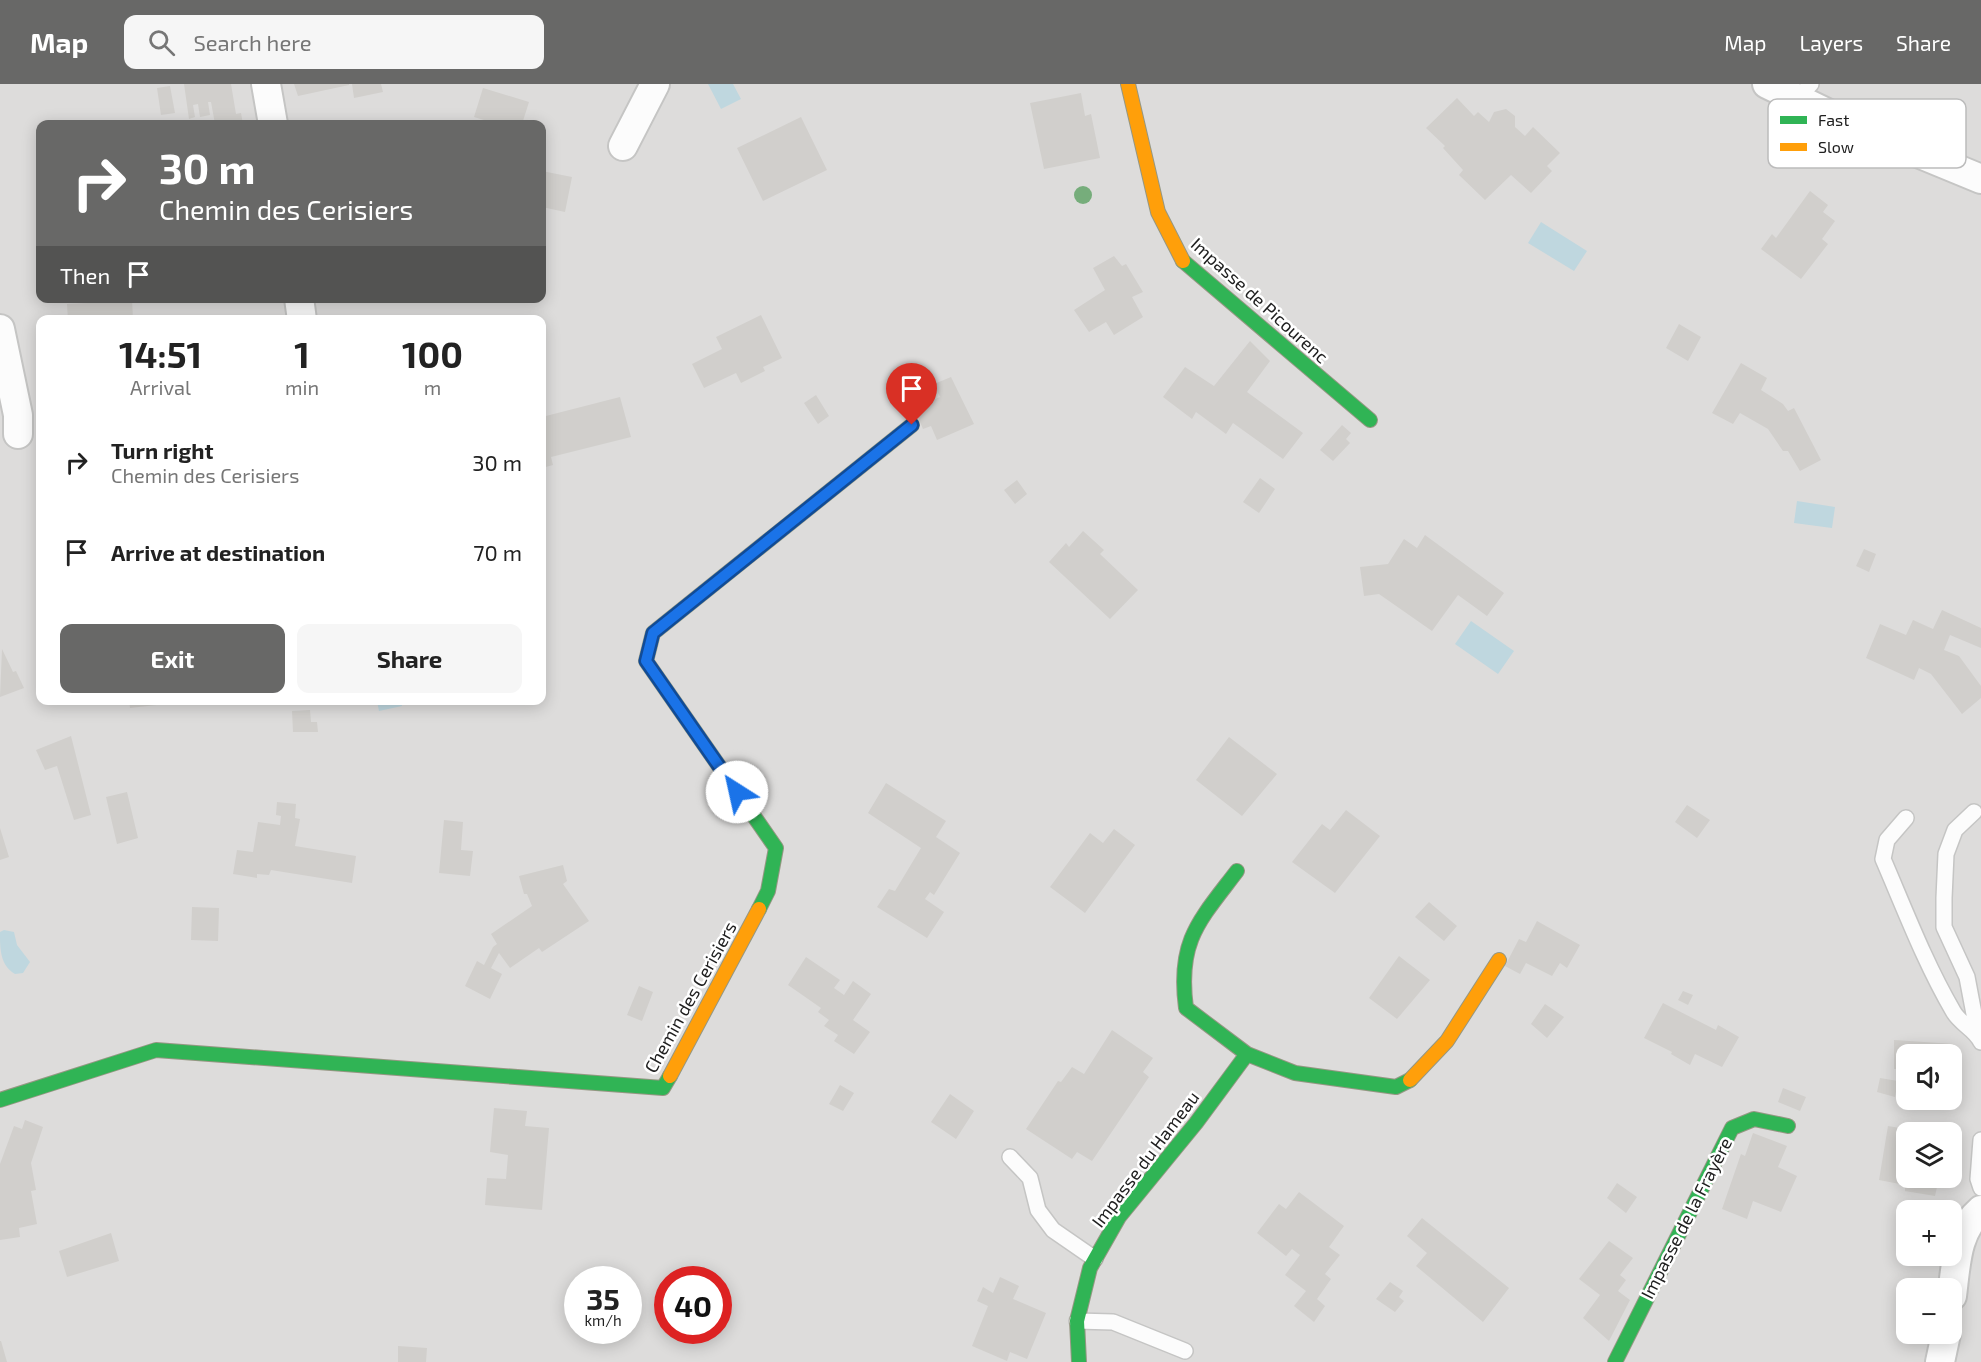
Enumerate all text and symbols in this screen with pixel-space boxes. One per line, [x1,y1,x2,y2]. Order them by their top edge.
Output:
search box [124,15,544,69]
text: Map [30,25,88,59]
icon: search [145,26,178,59]
text: Search here [193,29,312,55]
text: Map [1724,30,1766,55]
text: Layers [1799,30,1863,55]
text: Share [1896,30,1951,55]
legend [1768,99,1966,168]
text: Fast [1818,110,1849,129]
text: Slow [1818,137,1854,156]
text: 30 m [159,142,255,192]
icon: right [60,144,138,222]
text: Chemin des Cerisiers [159,193,413,225]
street label: Impasse de Picourenc [1187,233,1333,367]
icon: arrive [122,258,155,291]
text: Then [60,262,110,288]
text: 14:51 [119,332,202,375]
text: 1 [294,332,310,375]
text: 100 [402,332,463,375]
pin [886,363,937,425]
icon: arrive [895,372,928,405]
text: Arrival [130,375,191,399]
text: min [285,375,319,399]
text: m [424,375,441,399]
text: Turn right [111,437,213,463]
icon: right [60,446,93,479]
text: 30 m [472,449,522,475]
text: Chemin des Cerisiers [111,463,299,487]
icon: arrive [60,536,93,569]
text: Arrive at destination [111,539,325,565]
text: 70 m [473,539,522,565]
button: Exit [60,624,285,693]
button: Share [297,624,522,693]
position arrow [705,760,769,824]
street label: Chemin des Cerisiers [639,918,741,1076]
map controls [1896,1044,1962,1344]
button: sound [1896,1044,1962,1110]
street label: Impasse du Hameau [1087,1087,1203,1231]
button: layers [1896,1122,1962,1188]
street label: Impasse de la Frayère [1636,1134,1736,1302]
button: + [1896,1200,1962,1266]
speed limit sign: 40 [654,1266,732,1344]
button: − [1896,1278,1962,1344]
text: 35 [586,1280,620,1316]
text: km/h [584,1311,622,1329]

